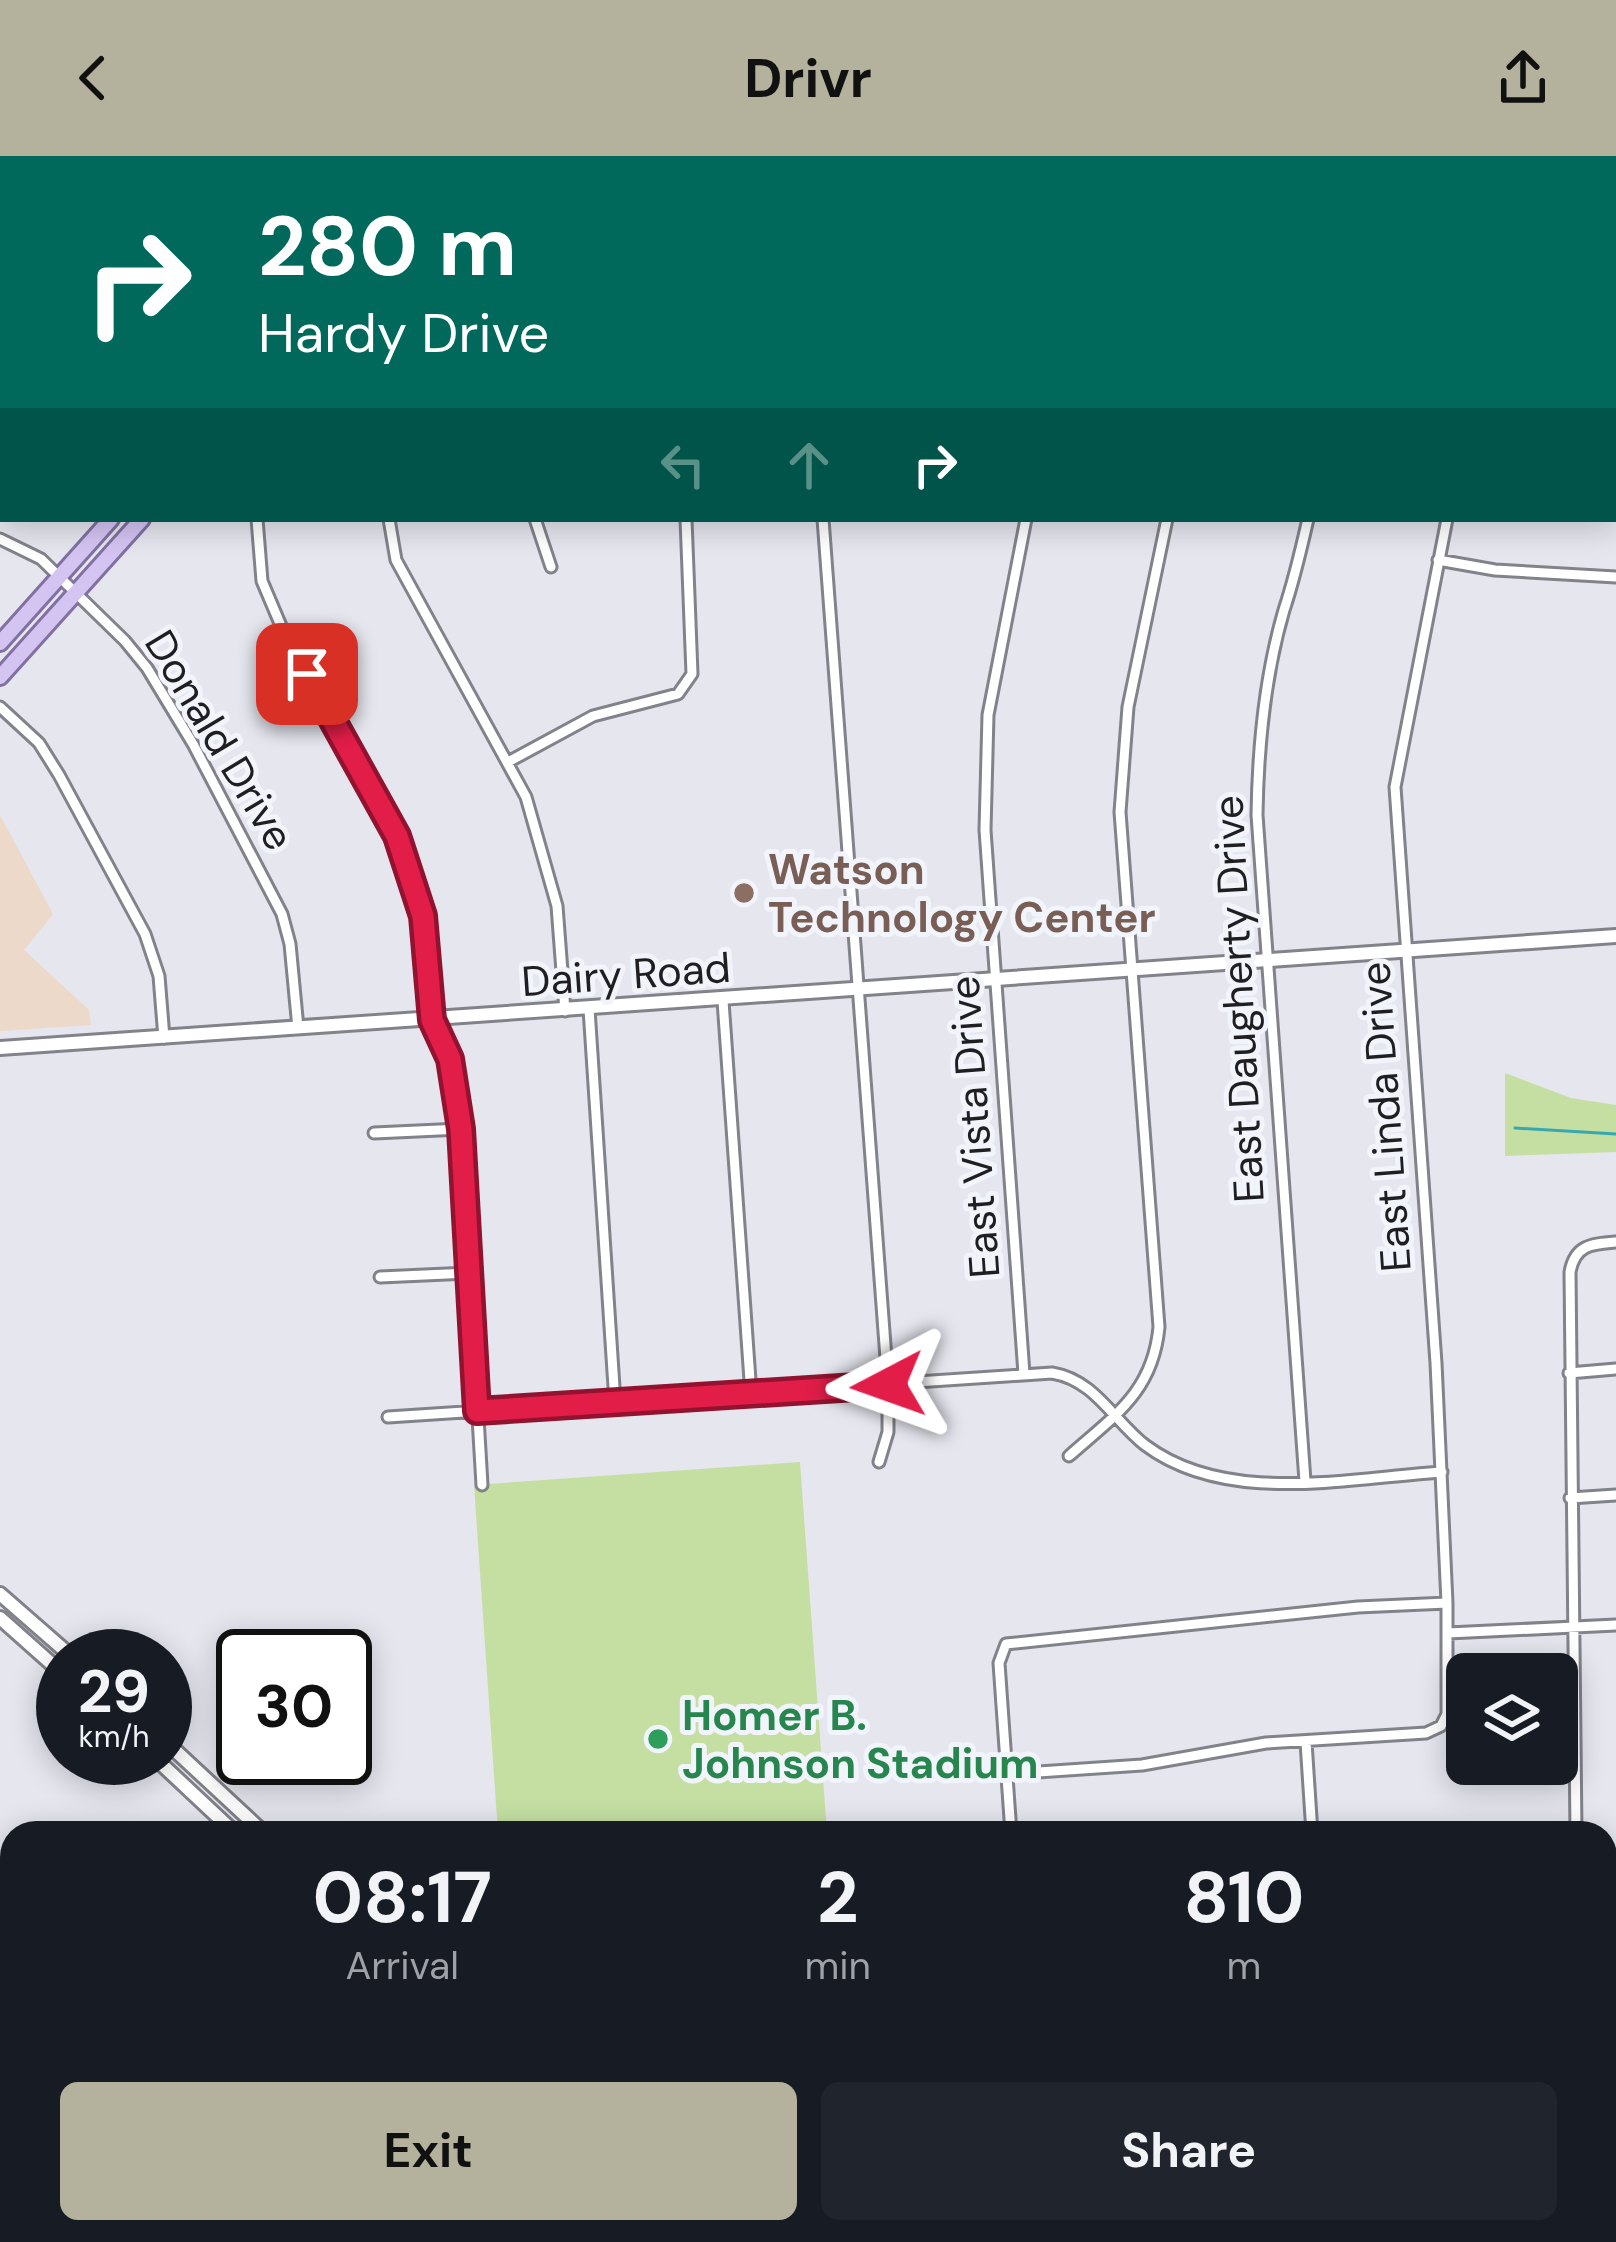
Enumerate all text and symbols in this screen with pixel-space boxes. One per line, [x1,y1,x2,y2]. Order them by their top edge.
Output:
text: Drivr [744,43,872,114]
icon: back [60,45,126,111]
icon: share [1490,45,1556,111]
text: 280 m [258,192,517,301]
icon: right [60,204,216,360]
text: Hardy Drive [258,298,549,369]
icon: left [650,432,716,498]
icon: ahead [776,432,842,498]
icon: right [902,432,968,498]
street label: Donald Drive [132,620,307,860]
pin [256,623,358,725]
icon: arrive [274,641,340,707]
street label: East Daugherty Drive [1200,794,1277,1204]
place label: Watson Technology Center [768,842,1156,945]
marker: Watson Technology Center [731,880,757,906]
street label: Dairy Road [520,940,733,1009]
street label: East Linda Drive [1347,960,1424,1274]
street label: East Vista Drive [937,974,1012,1280]
position arrow [825,1322,951,1448]
speed limit sign: 30 [216,1629,372,1785]
text: 29 [78,1652,150,1731]
map controls [1446,1653,1578,1785]
button: layers [1446,1653,1578,1785]
place label: Homer B. Johnson Stadium [682,1688,1039,1791]
text: km/h [79,1717,149,1756]
marker: Homer B. Johnson Stadium [645,1726,671,1752]
text: 08:17 [313,1851,492,1944]
text: 2 [817,1851,858,1944]
text: 810 [1183,1851,1304,1944]
text: Arrival [345,1940,459,1991]
text: min [804,1940,871,1991]
text: m [1227,1940,1261,1991]
button: Exit [60,2082,797,2220]
button: Share [821,2082,1557,2220]

